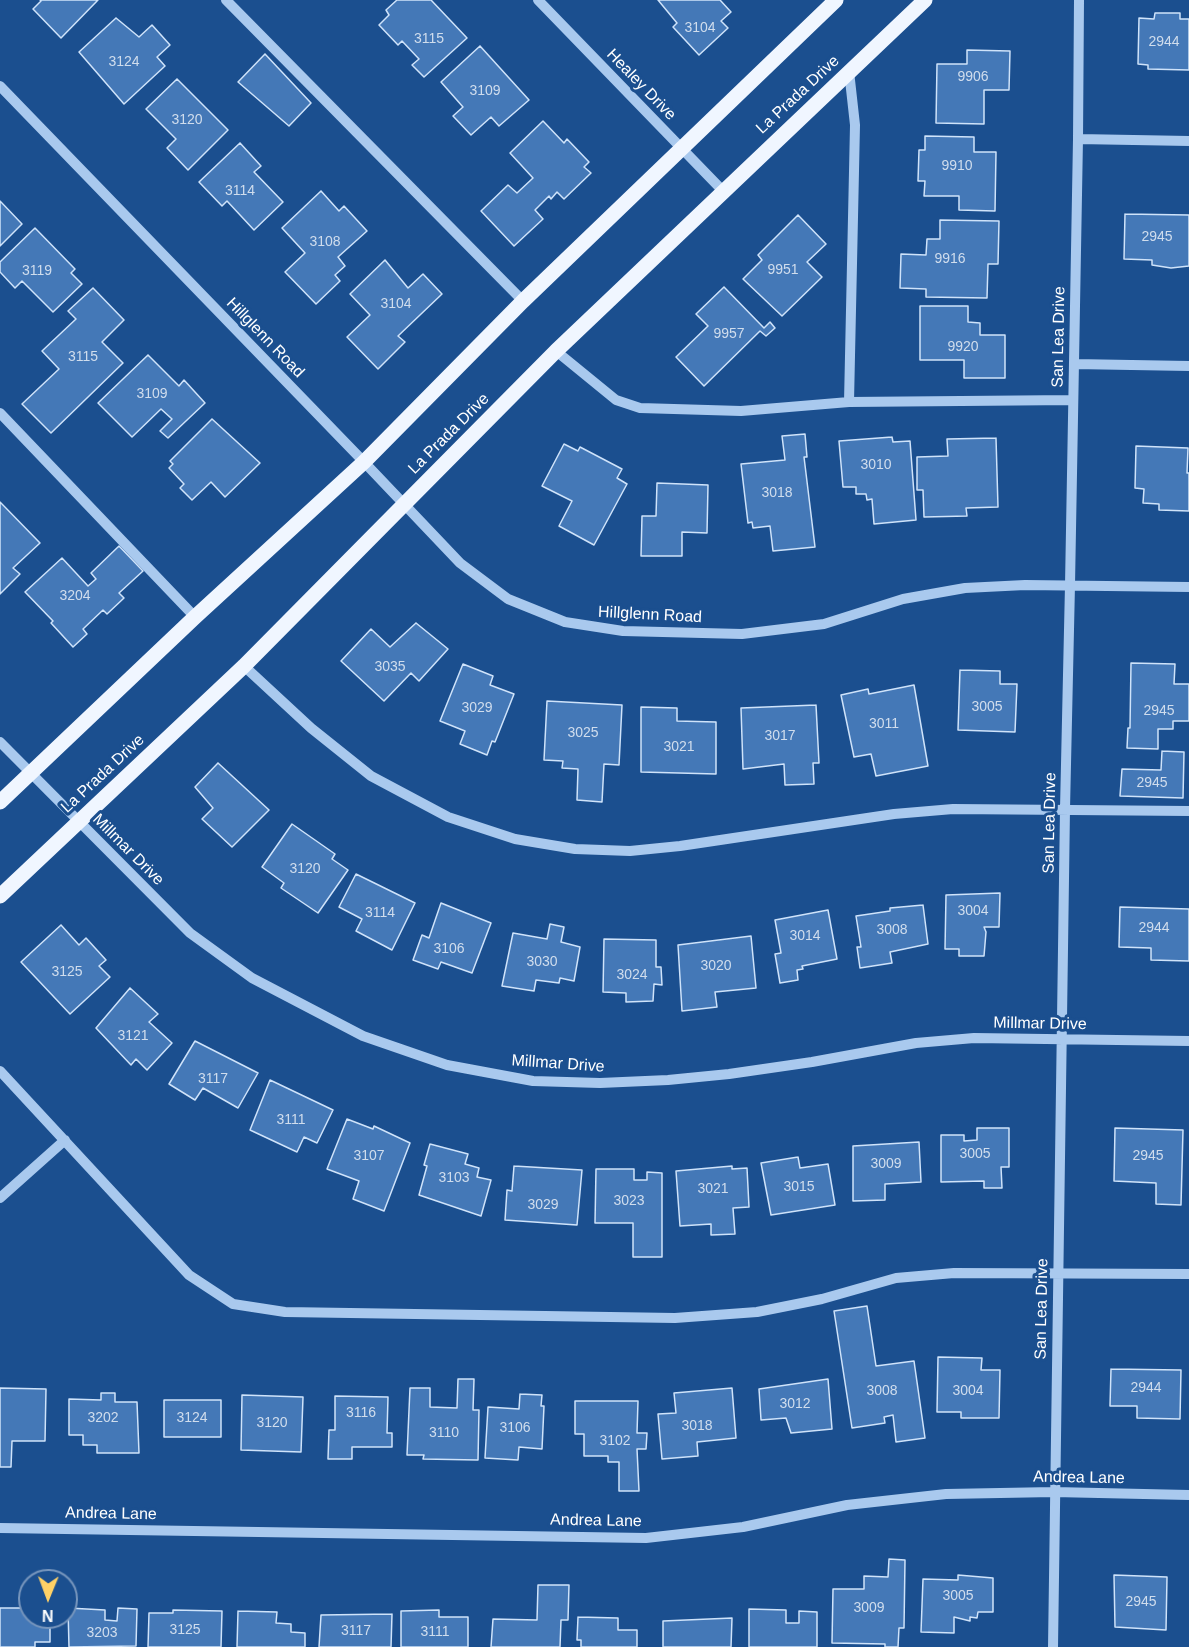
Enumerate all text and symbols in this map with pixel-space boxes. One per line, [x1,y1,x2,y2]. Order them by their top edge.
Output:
house number: 3104 [684,20,716,36]
house number: 3115 [414,31,444,47]
house number: 2944 [1148,34,1180,50]
street label: Healey Drive [602,45,680,125]
street label: La Prada Drive [752,52,844,138]
house number: 3124 [108,54,140,70]
house number: 9906 [957,69,989,85]
house number: 3109 [469,83,501,99]
house number: 3120 [171,112,203,128]
house number: 9910 [941,158,973,174]
house number: 3114 [225,183,255,199]
house number: 2945 [1141,229,1173,245]
house number: 3108 [309,234,341,250]
house number: 9916 [934,251,966,267]
house number: 9951 [767,262,799,278]
house number: 3119 [22,263,52,279]
street label: San Lea Drive [1049,286,1069,388]
street label: Hillglenn Road [222,294,308,382]
house number: 3104 [380,296,412,312]
house number: 9957 [713,326,745,342]
house number: 9920 [947,339,979,355]
house number: 3115 [68,349,98,365]
house number: 3109 [136,386,168,402]
street label: La Prada Drive [404,389,494,479]
house number: 3010 [860,457,892,473]
house number: 3018 [761,485,793,501]
house number: 3204 [59,588,91,604]
street label: Hillglenn Road [598,603,702,627]
house number: 3035 [374,659,406,675]
house number: 3005 [971,699,1003,715]
house number: 3029 [461,700,493,716]
house number: 2945 [1143,703,1175,719]
house number: 3011 [869,716,899,732]
house number: 3025 [567,725,599,741]
house number: 3017 [764,728,796,744]
street label: La Prada Drive [57,731,149,817]
house number: 3021 [663,739,695,755]
street label: San Lea Drive [1040,772,1060,874]
house number: 2945 [1136,775,1168,791]
street label: Millmar Drive [88,810,168,890]
house number: 3120 [289,861,321,877]
house number: 3004 [957,903,989,919]
house number: 3114 [365,905,395,921]
house number: 2944 [1138,920,1170,936]
house number: 3008 [876,922,908,938]
house number: 3014 [789,928,821,944]
house number: 3106 [433,941,465,957]
house number: 3030 [526,954,558,970]
house number: 3020 [700,958,732,974]
house number: 3125 [51,964,83,980]
house number: 3024 [616,967,648,983]
street label: Millmar Drive [993,1014,1087,1034]
house number: 3121 [117,1028,149,1044]
street label: Millmar Drive [511,1051,605,1077]
house number: 3117 [198,1071,228,1087]
house number: 3111 [276,1112,306,1128]
house number: 3005 [959,1146,991,1162]
house number: 3107 [353,1148,385,1164]
house number: 2945 [1132,1148,1164,1164]
house number: 3009 [870,1156,902,1172]
house number: 3103 [438,1170,470,1186]
house number: 3015 [783,1179,815,1195]
house number: 3021 [697,1181,729,1197]
house number: 3023 [613,1193,645,1209]
house number: 3029 [527,1197,559,1213]
street label: San Lea Drive [1032,1258,1052,1360]
house number: 2944 [1130,1380,1162,1396]
house number: 3008 [866,1383,898,1399]
house number: 3004 [952,1383,984,1399]
house number: 3012 [779,1396,811,1412]
house number: 3116 [346,1405,376,1421]
house number: 3202 [87,1410,119,1426]
house number: 3124 [176,1410,208,1426]
house number: 3120 [256,1415,288,1431]
house number: 3018 [681,1418,713,1434]
house number: 3106 [499,1420,531,1436]
house number: 3110 [429,1425,459,1441]
house number: 3102 [599,1433,631,1449]
street label: Andrea Lane [1033,1468,1125,1488]
street label: Andrea Lane [65,1504,157,1524]
street label: Andrea Lane [550,1511,642,1531]
north arrow [18,1569,78,1629]
house number: 3005 [942,1588,974,1604]
house number: 2945 [1125,1594,1157,1610]
house number: 3009 [853,1600,885,1616]
text: N [42,1607,54,1624]
house number: 3125 [169,1622,201,1638]
house number: 3117 [341,1623,371,1639]
house number: 3111 [420,1624,450,1640]
house number: 3203 [86,1625,118,1641]

